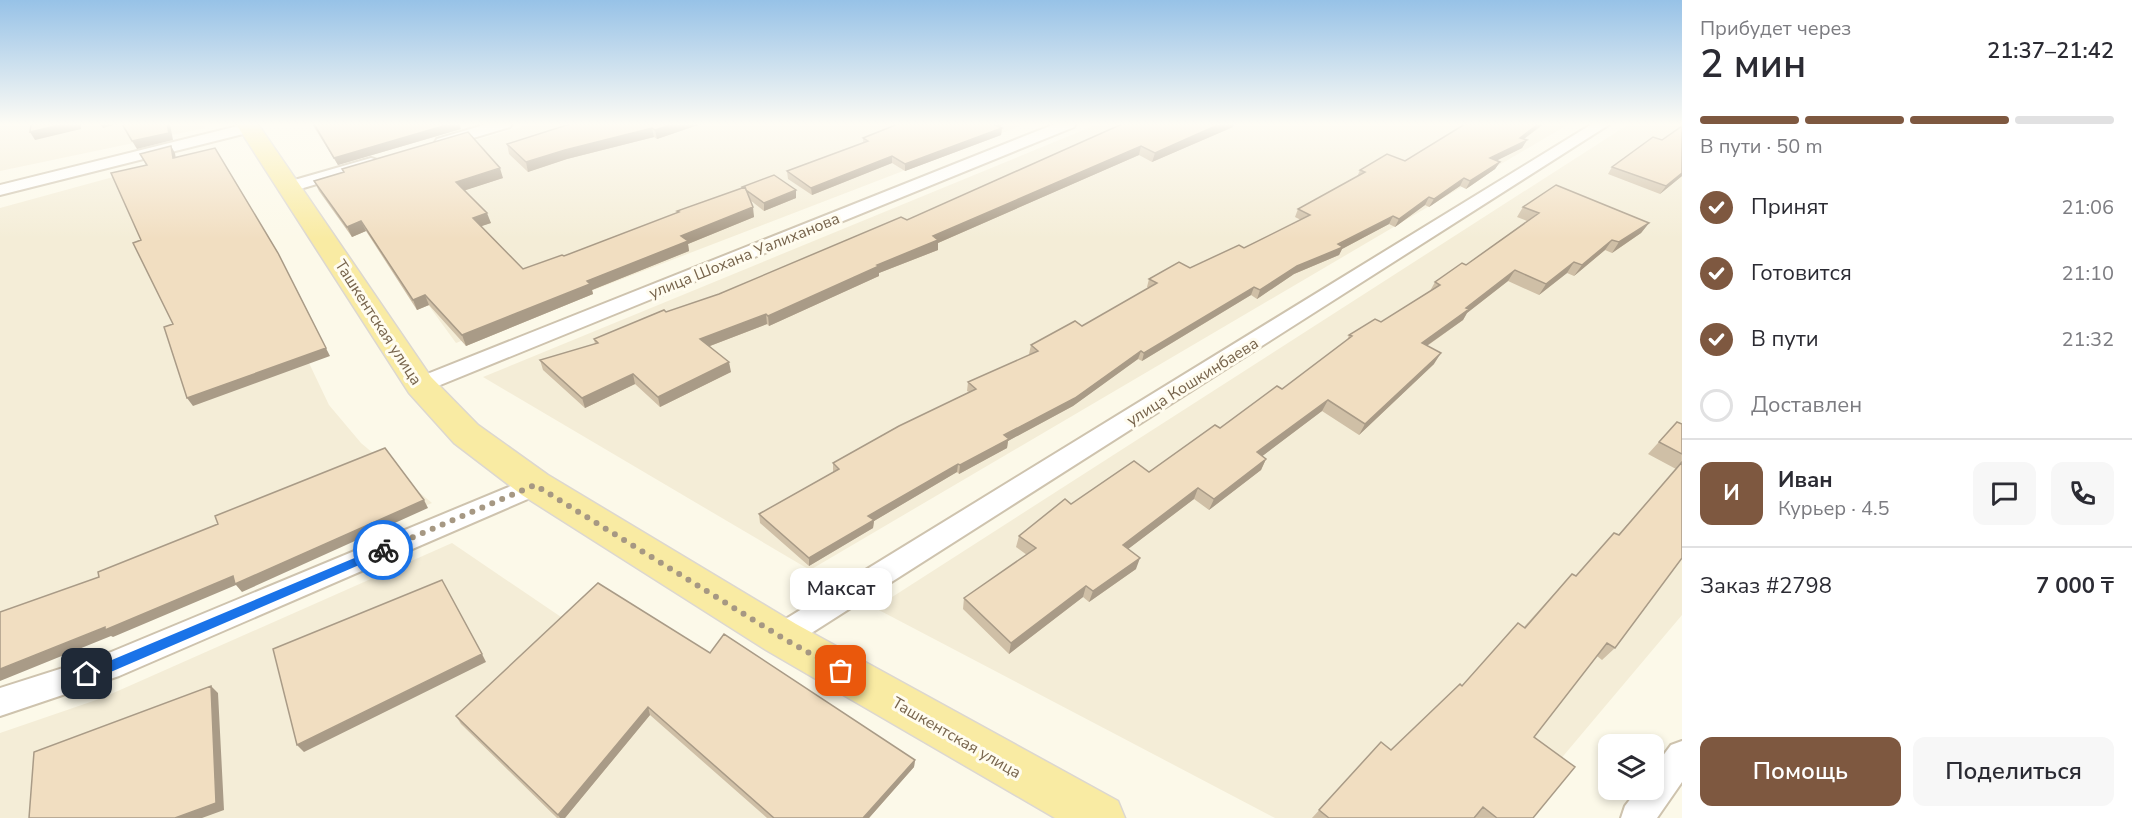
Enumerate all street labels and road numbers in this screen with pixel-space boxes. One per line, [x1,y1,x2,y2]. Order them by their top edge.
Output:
street label: улица Шохана Уалиханова [646,208,843,304]
street label: Ташкентская улица [329,256,427,389]
street label: улица Кошкинбаева [1122,332,1263,431]
street label: Ташкентская улица [888,692,1025,784]

